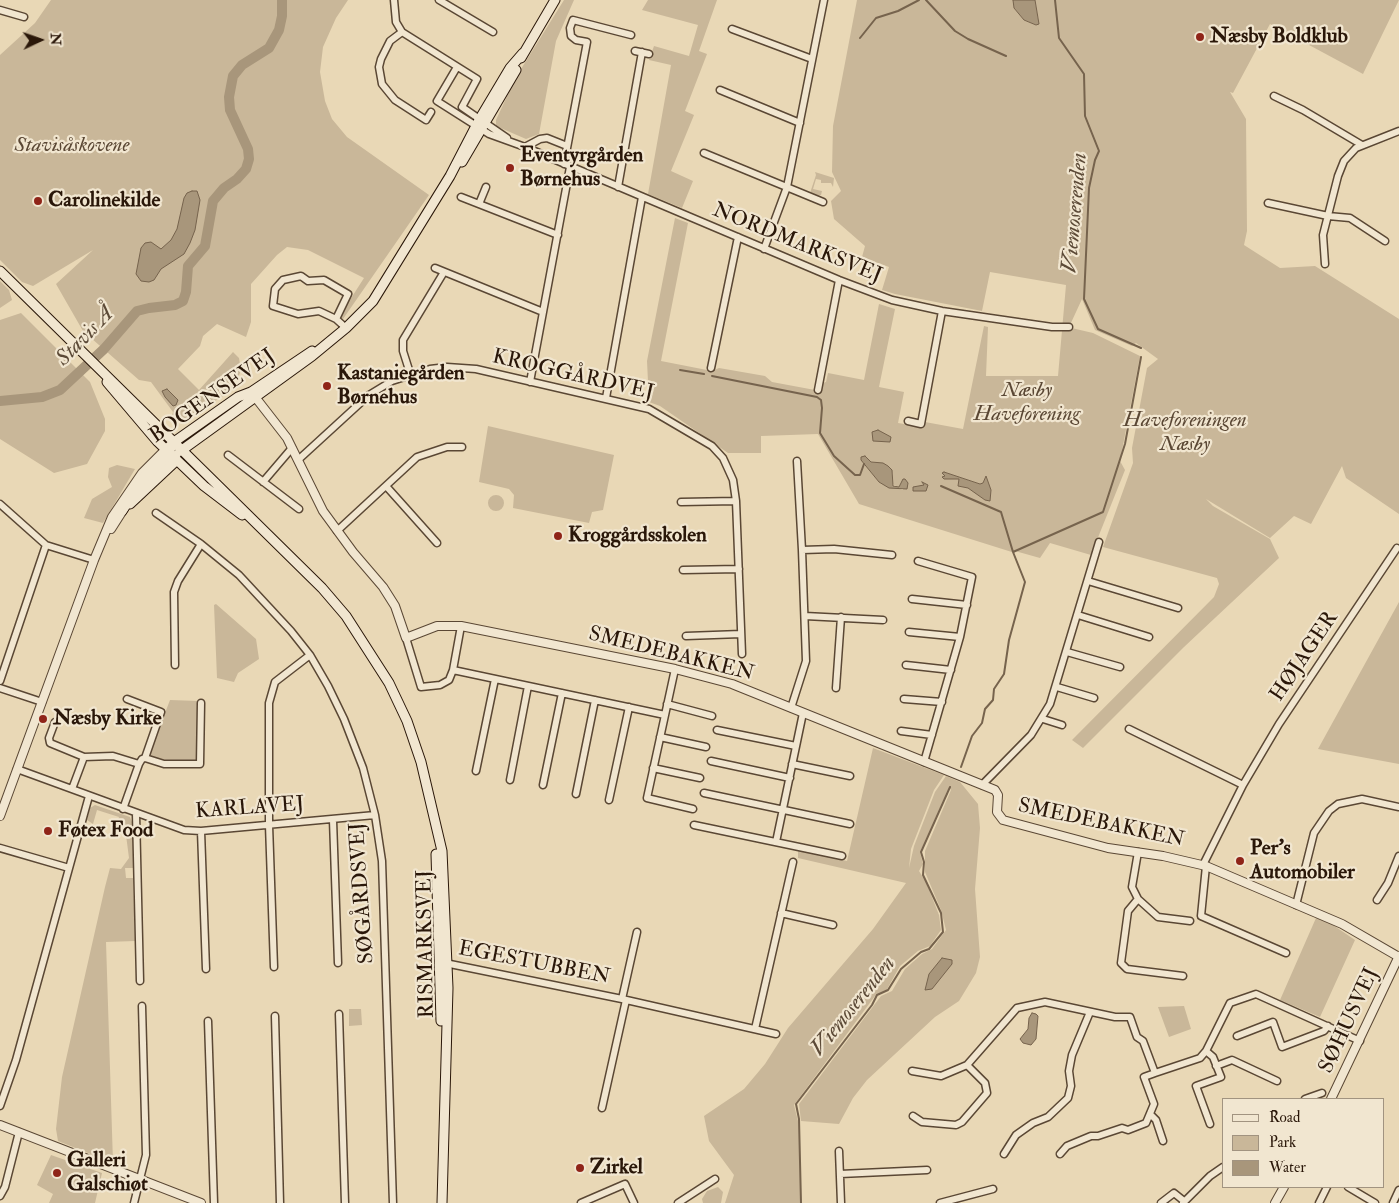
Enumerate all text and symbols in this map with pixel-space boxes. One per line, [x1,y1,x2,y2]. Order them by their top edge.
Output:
north arrow [15,15,65,65]
place label: Næsby Boldklub [1210,24,1348,50]
marker: Næsby Boldklub [1194,31,1206,43]
text: N [47,32,64,46]
park label: Stavisåskovene [15,133,129,159]
place label: Eventyrgården Børnehus [520,143,643,193]
water label: Viemoserenden [1058,152,1094,274]
marker: Eventyrgården Børnehus [504,162,516,174]
place label: Carolinekilde [48,188,160,214]
marker: Carolinekilde [32,195,44,207]
street label: NORDMARKSVEJ [709,198,885,290]
water label: Stavis Å [51,302,121,372]
street label: BOGENSEVEJ [145,344,281,450]
street label: KROGGÅRDVEJ [490,345,656,407]
place label: Kastaniegården Børnehus [337,361,465,411]
park label: Næsby Haveforening [974,378,1080,428]
marker: Kastaniegården Børnehus [321,380,333,392]
park label: Haveforeningen Næsby [1123,408,1247,458]
place label: Kroggårdsskolen [568,523,707,549]
marker: Kroggårdsskolen [552,530,564,542]
street label: HØJAGER [1266,607,1344,707]
street label: SMEDEBAKKEN [586,622,756,688]
place label: Næsby Kirke [53,706,162,732]
marker: Næsby Kirke [37,713,49,725]
street label: KARLAVEJ [195,793,305,825]
street label: SMEDEBAKKEN [1015,794,1187,854]
place label: Føtex Food [58,818,153,844]
street label: SØGÅRDSVEJ [345,821,381,965]
marker: Føtex Food [42,825,54,837]
place label: Per's Automobiler [1250,836,1355,886]
marker: Per's Automobiler [1234,855,1246,867]
street label: RISMARKSVEJ [413,870,441,1018]
street label: EGESTUBBEN [456,937,612,991]
water label: Viemoserenden [806,952,902,1062]
street label: SØHUSVEJ [1315,964,1385,1078]
legend [1222,1098,1384,1188]
text: Road [1269,1108,1300,1127]
text: Park [1269,1133,1296,1152]
place label: Galleri Galschiøt [67,1148,148,1198]
place label: Zirkel [590,1155,643,1181]
text: Water [1269,1158,1306,1177]
marker: Zirkel [574,1162,586,1174]
marker: Galleri Galschiøt [51,1167,63,1179]

